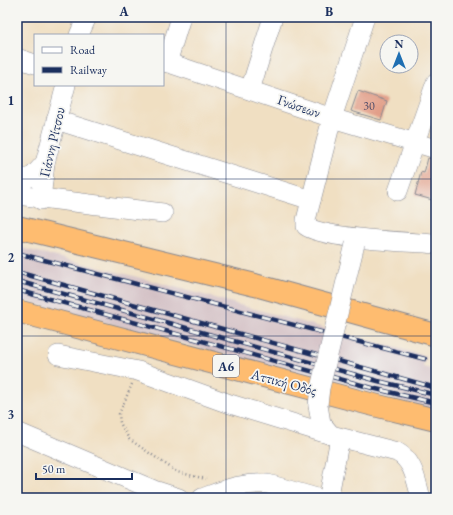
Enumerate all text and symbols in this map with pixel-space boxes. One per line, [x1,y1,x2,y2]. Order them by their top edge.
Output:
text: A [118,3,129,20]
text: B [325,3,333,20]
legend [34,34,164,86]
north arrow [379,34,419,74]
text: N [395,37,404,51]
text: Road [70,42,96,58]
text: Railway [70,62,108,78]
street label: Γνώσεων [275,90,323,122]
text: 1 [8,92,15,109]
house number: 30 [363,98,375,114]
street label: Γιάννη Ρίτσου [35,105,69,179]
text: 2 [8,249,15,266]
road number: Α6 [213,355,239,377]
street label: Αττική Οδός [248,364,319,399]
text: 3 [8,406,15,423]
scale bar [36,455,132,481]
text: 50 m [42,461,66,477]

